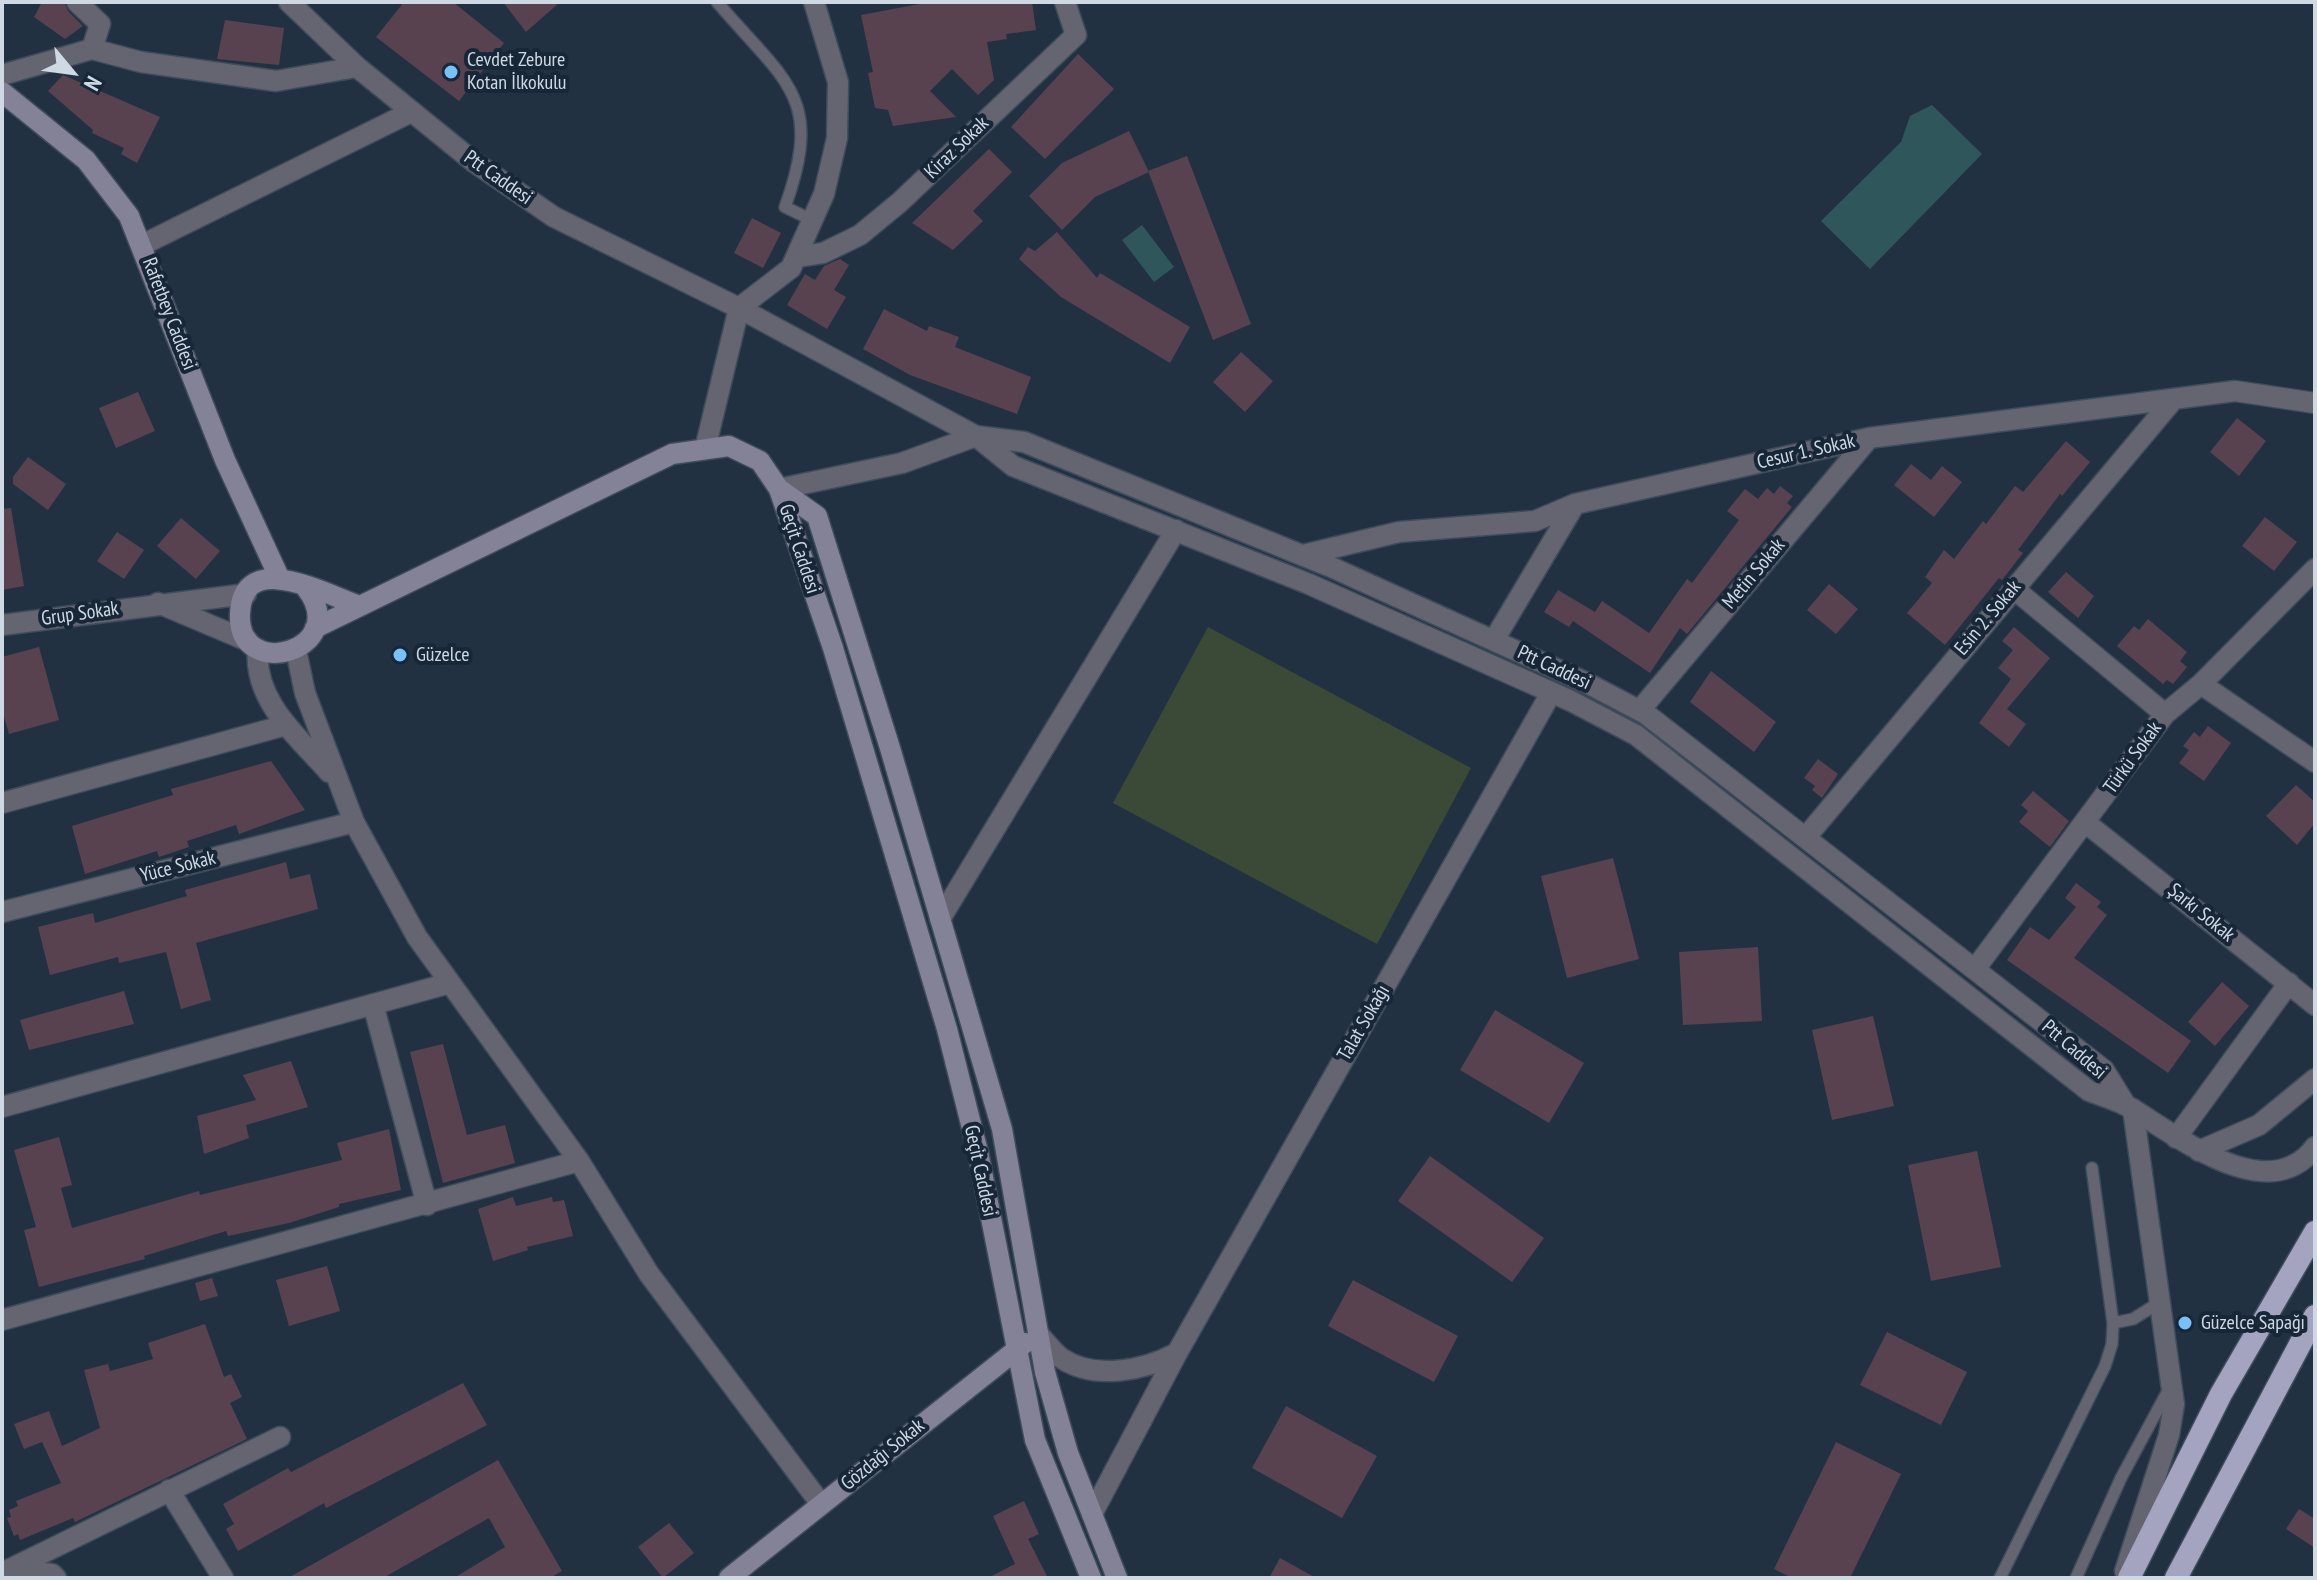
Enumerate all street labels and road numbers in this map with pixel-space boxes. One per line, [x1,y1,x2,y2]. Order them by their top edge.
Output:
street label: Kiraz Sokak [920,112,994,184]
street label: Ptt Caddesi [459,146,537,210]
street label: Rafetbey Caddesi [137,254,201,374]
street label: Cesur 1. Sokak [1755,429,1857,475]
street label: Geçit Caddesi [773,501,825,597]
street label: Metin Sokak [1718,534,1790,614]
street label: Esin 2. Sokak [1950,576,2026,660]
street label: Grup Sokak [40,597,120,631]
street label: Ptt Caddesi [1514,641,1594,695]
street label: Türkü Sokak [2099,717,2167,799]
street label: Yüce Sokak [138,846,218,888]
street label: Şarkı Sokak [2163,879,2239,947]
street label: Talat Sokağı [1333,981,1395,1065]
street label: Ptt Caddesi [2037,1015,2111,1085]
street label: Geçit Caddesi [959,1123,1001,1219]
street label: Gözdağı Sokak [837,1414,929,1496]

